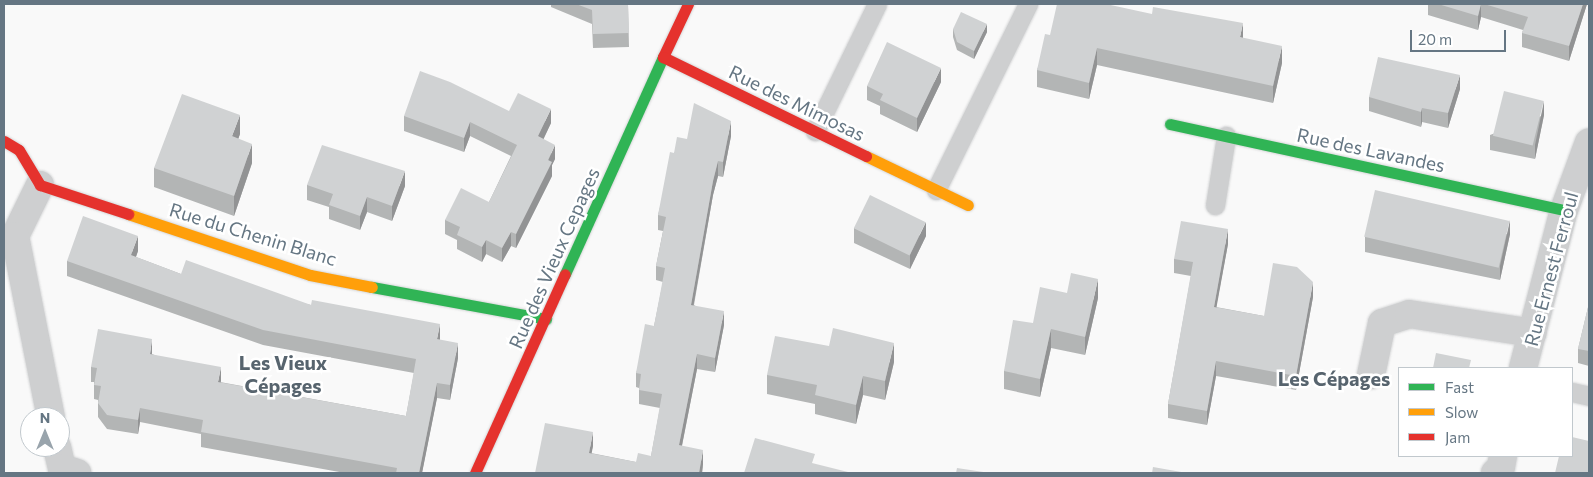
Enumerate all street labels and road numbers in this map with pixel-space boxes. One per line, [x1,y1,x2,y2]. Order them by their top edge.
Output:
street label: Rue des Mimosas [725,60,869,146]
street label: Rue des Lavandes [1295,123,1447,177]
street label: Rue des Vieux Cepages [504,164,604,352]
street label: Rue Ernest Ferroul [1519,189,1583,349]
street label: Rue du Chenin Blanc [167,198,339,270]

